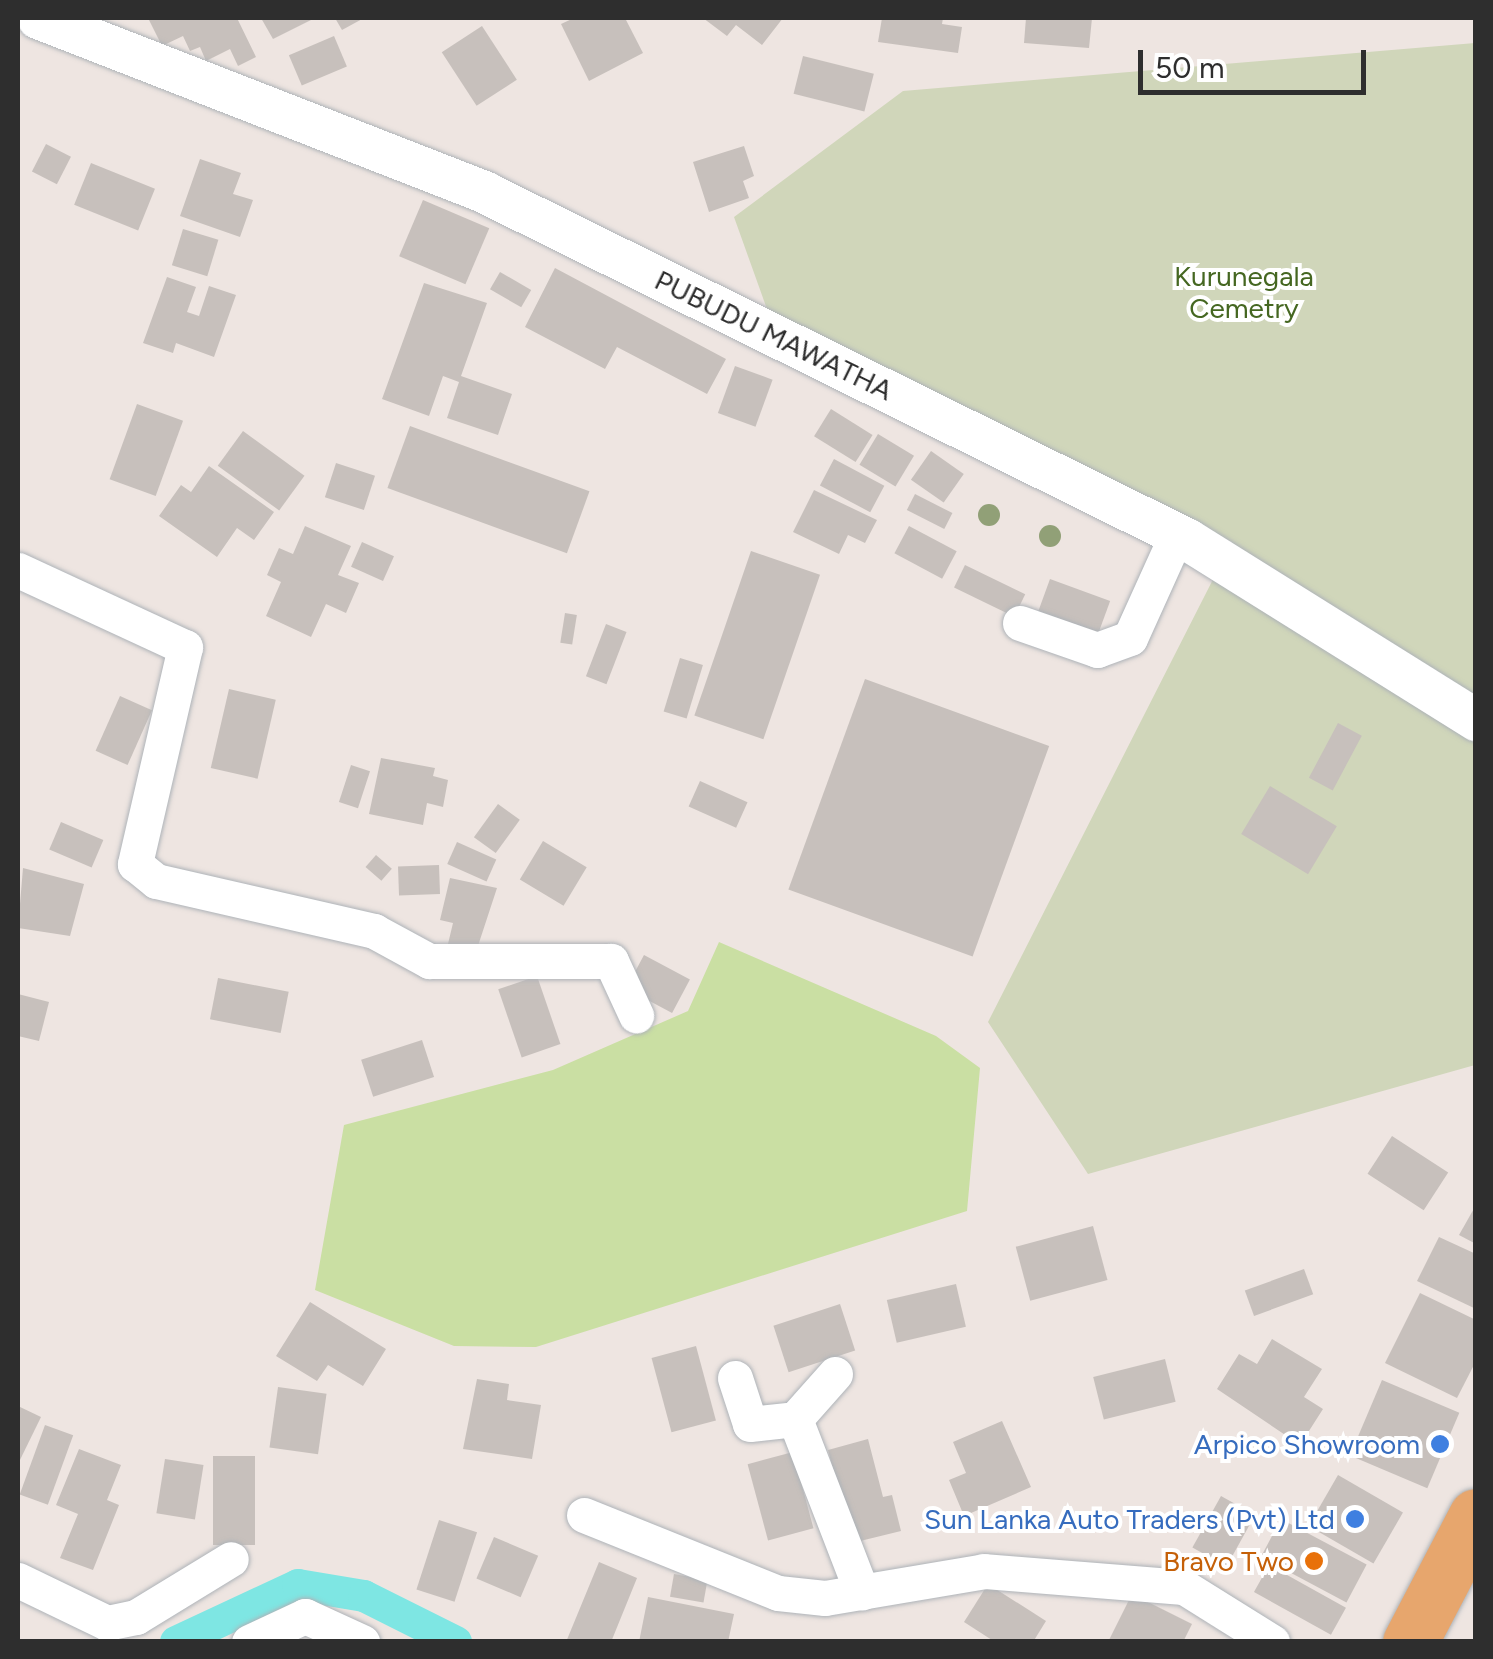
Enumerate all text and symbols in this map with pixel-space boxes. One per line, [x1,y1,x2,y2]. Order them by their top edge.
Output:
scale bar [1143,30,1370,92]
text: 50 m [1155,49,1224,86]
park label: Kurunegala Cemetry [1174,259,1314,325]
street label: PUBUDU MAWATHA [650,263,898,407]
place label: Arpico Showroom [1194,1427,1420,1461]
marker: Arpico Showroom [1429,1433,1451,1455]
place label: Sun Lanka Auto Traders (Pvt) Ltd [924,1502,1335,1536]
marker: Sun Lanka Auto Traders (Pvt) Ltd [1344,1508,1366,1530]
place label: Bravo Two [1163,1544,1294,1578]
marker: Bravo Two [1303,1550,1325,1572]

